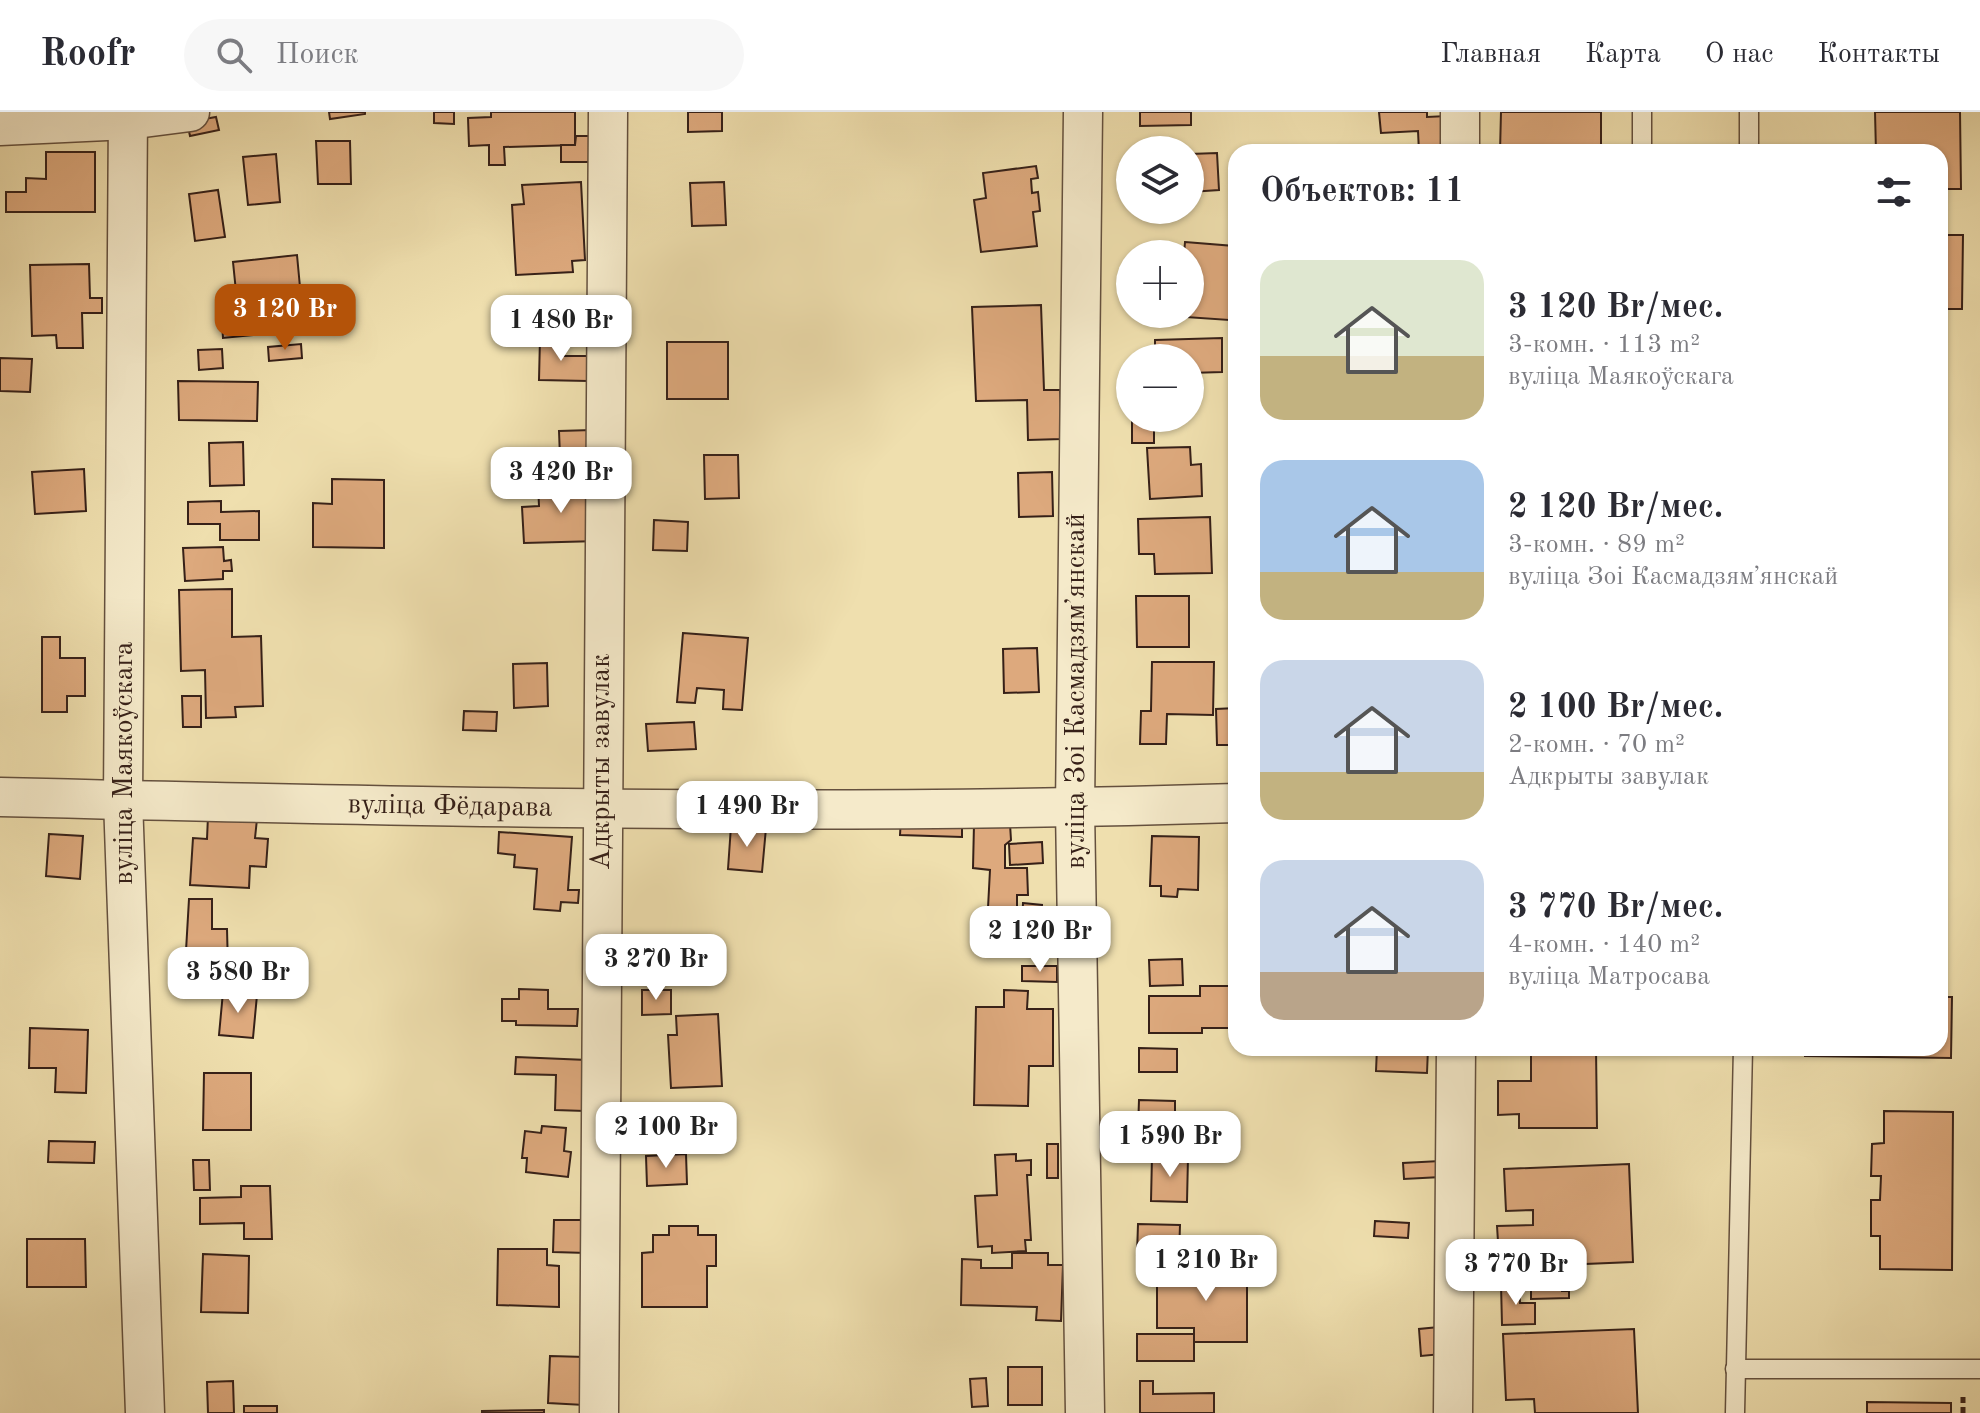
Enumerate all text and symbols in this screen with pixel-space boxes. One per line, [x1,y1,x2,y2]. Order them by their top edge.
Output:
search box [184,19,744,91]
icon: search [212,33,256,77]
text: Roofr [40,36,136,74]
text: Поиск [276,40,359,70]
text: Главная [1440,41,1541,69]
text: Карта [1585,41,1661,69]
text: О нас [1705,41,1774,69]
text: Контакты [1818,41,1940,69]
map controls [1116,136,1204,432]
button: layers [1116,136,1204,224]
icon: filters [1872,170,1916,214]
text: Объектов: 11 [1260,175,1464,209]
button: + [1116,240,1204,328]
pin: 3 120 Br [202,284,368,352]
text: 3 120 Br/мес. [1508,291,1723,325]
icon: home [1324,292,1420,388]
pin: 1 480 Br [478,295,644,363]
text: 3 120 Br [233,297,337,323]
text: 1 480 Br [509,308,613,334]
text: 3-комн. · 113 m² [1508,332,1700,358]
button: − [1116,344,1204,432]
text: вуліца Маякоўскага [1508,364,1734,390]
pin: 3 420 Br [478,447,644,515]
text: 3 420 Br [509,460,613,486]
text: 2 120 Br/мес. [1508,491,1723,525]
icon: home [1324,492,1420,588]
street label: вуліца Зоі Касмадзямʼянскай [1063,513,1091,869]
text: 3-комн. · 89 m² [1508,532,1685,558]
text: вуліца Зоі Касмадзямʼянскай [1508,564,1838,590]
street label: вуліца Маякоўскага [111,641,139,885]
street label: Адкрыты завулак [588,654,616,870]
text: 2 100 Br/мес. [1508,691,1723,725]
icon: home [1324,692,1420,788]
text: 2-комн. · 70 m² [1508,732,1685,758]
text: Адкрыты завулак [1508,764,1709,790]
pin: 1 490 Br [664,781,830,849]
street label: вуліца Фёдарава [347,791,553,823]
text: 1 490 Br [695,794,799,820]
text: 3 770 Br/мес. [1508,891,1723,925]
icon: home [1324,892,1420,988]
pin: 2 120 Br [957,906,1123,974]
text: 2 120 Br [988,919,1092,945]
text: 4-комн. · 140 m² [1508,932,1700,958]
pin: 3 270 Br [573,934,739,1002]
pin: 3 580 Br [155,947,321,1015]
text: 3 270 Br [604,947,708,973]
text: 3 580 Br [186,960,290,986]
text: вуліца Матросава [1508,964,1710,990]
pin: 2 100 Br [583,1102,749,1170]
pin: 1 590 Br [1087,1111,1253,1179]
text: 2 100 Br [614,1115,718,1141]
text: 1 590 Br [1118,1124,1222,1150]
pin: 1 210 Br [1123,1235,1289,1303]
pin: 3 770 Br [1433,1239,1599,1307]
text: 1 210 Br [1154,1248,1258,1274]
text: 3 770 Br [1464,1252,1568,1278]

